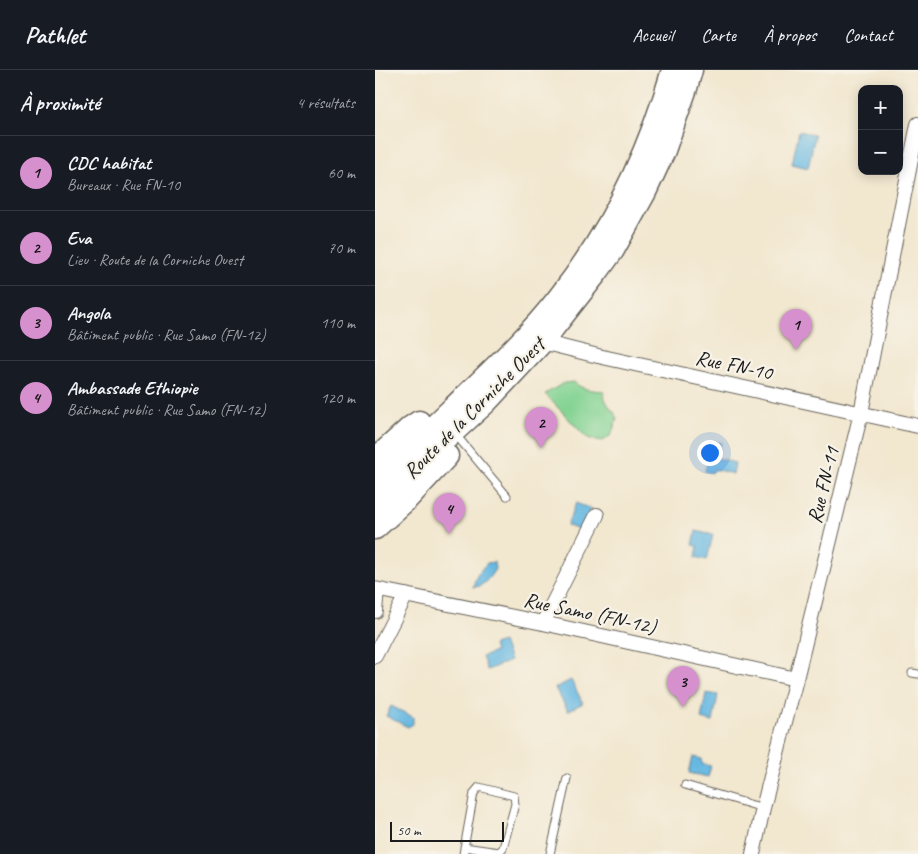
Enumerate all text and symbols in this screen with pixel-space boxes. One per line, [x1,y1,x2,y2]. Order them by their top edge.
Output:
text: Pathlet [25,20,85,50]
text: Accueil [633,24,673,46]
text: Carte [701,24,736,46]
text: À propos [764,24,816,46]
text: Contact [844,24,893,46]
map controls [858,85,903,175]
button: + [858,85,903,130]
text: À proximité [20,90,100,116]
text: 4 résultats [296,93,355,113]
button: − [858,130,903,175]
text: CDC habitat [67,151,151,175]
text: 1 [32,163,40,183]
text: 60 m [328,163,355,183]
text: Bureaux · Rue FN-10 [67,175,180,195]
text: Eva [67,226,92,250]
text: 2 [32,238,40,258]
text: 70 m [328,238,355,258]
text: Lieu · Route de la Corniche Ouest [67,250,243,270]
text: Angola [67,301,110,325]
pin: 1 [780,309,812,350]
text: 3 [32,313,40,333]
text: 110 m [321,313,355,333]
text: Bâtiment public · Rue Samo (FN-12) [67,325,266,345]
street label: Route de la Corniche Ouest [398,330,552,484]
street label: Rue FN-10 [693,344,776,386]
text: Ambassade Ethiopie [67,376,197,400]
text: 4 [32,388,40,408]
text: 120 m [321,388,355,408]
text: Bâtiment public · Rue Samo (FN-12) [67,400,266,420]
pin: 2 [525,407,557,448]
your location [697,440,723,466]
street label: Rue FN-11 [801,443,845,526]
pin: 4 [433,493,465,534]
street label: Rue Samo (FN-12) [521,586,660,640]
pin: 3 [667,666,699,707]
scale bar [390,819,504,842]
text: 50 m [397,822,421,839]

